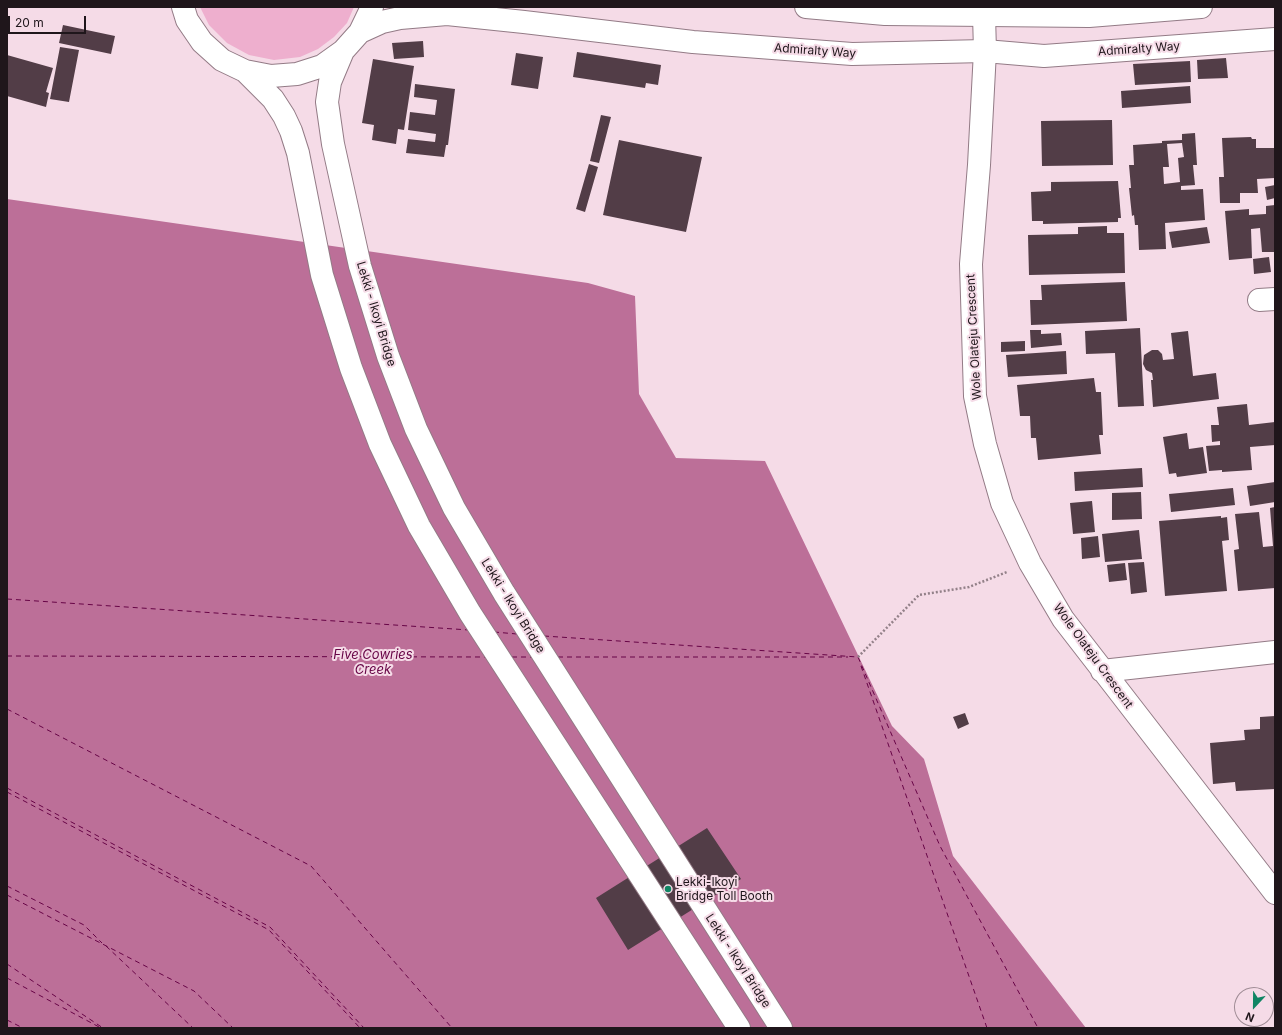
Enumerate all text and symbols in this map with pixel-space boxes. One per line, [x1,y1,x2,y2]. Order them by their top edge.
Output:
scale bar [10,8,88,34]
text: 20 m [15,15,44,30]
street label: Admiralty Way [1098,39,1180,59]
street label: Admiralty Way [774,41,856,61]
street label: Lekki - Ikoyi Bridge [353,260,399,368]
street label: Wole Olateju Crescent [964,274,984,400]
street label: Lekki - Ikoyi Bridge [478,556,548,656]
street label: Wole Olateju Crescent [1050,601,1136,711]
water label: Five Cowries Creek [333,647,413,678]
place label: Lekki-Ikoyi Bridge Toll Booth [676,875,773,903]
marker: Lekki-Ikoyi Bridge Toll Booth [663,884,673,894]
street label: Lekki - Ikoyi Bridge [702,911,774,1011]
north arrow [1234,987,1274,1027]
text: N [1243,1009,1256,1025]

